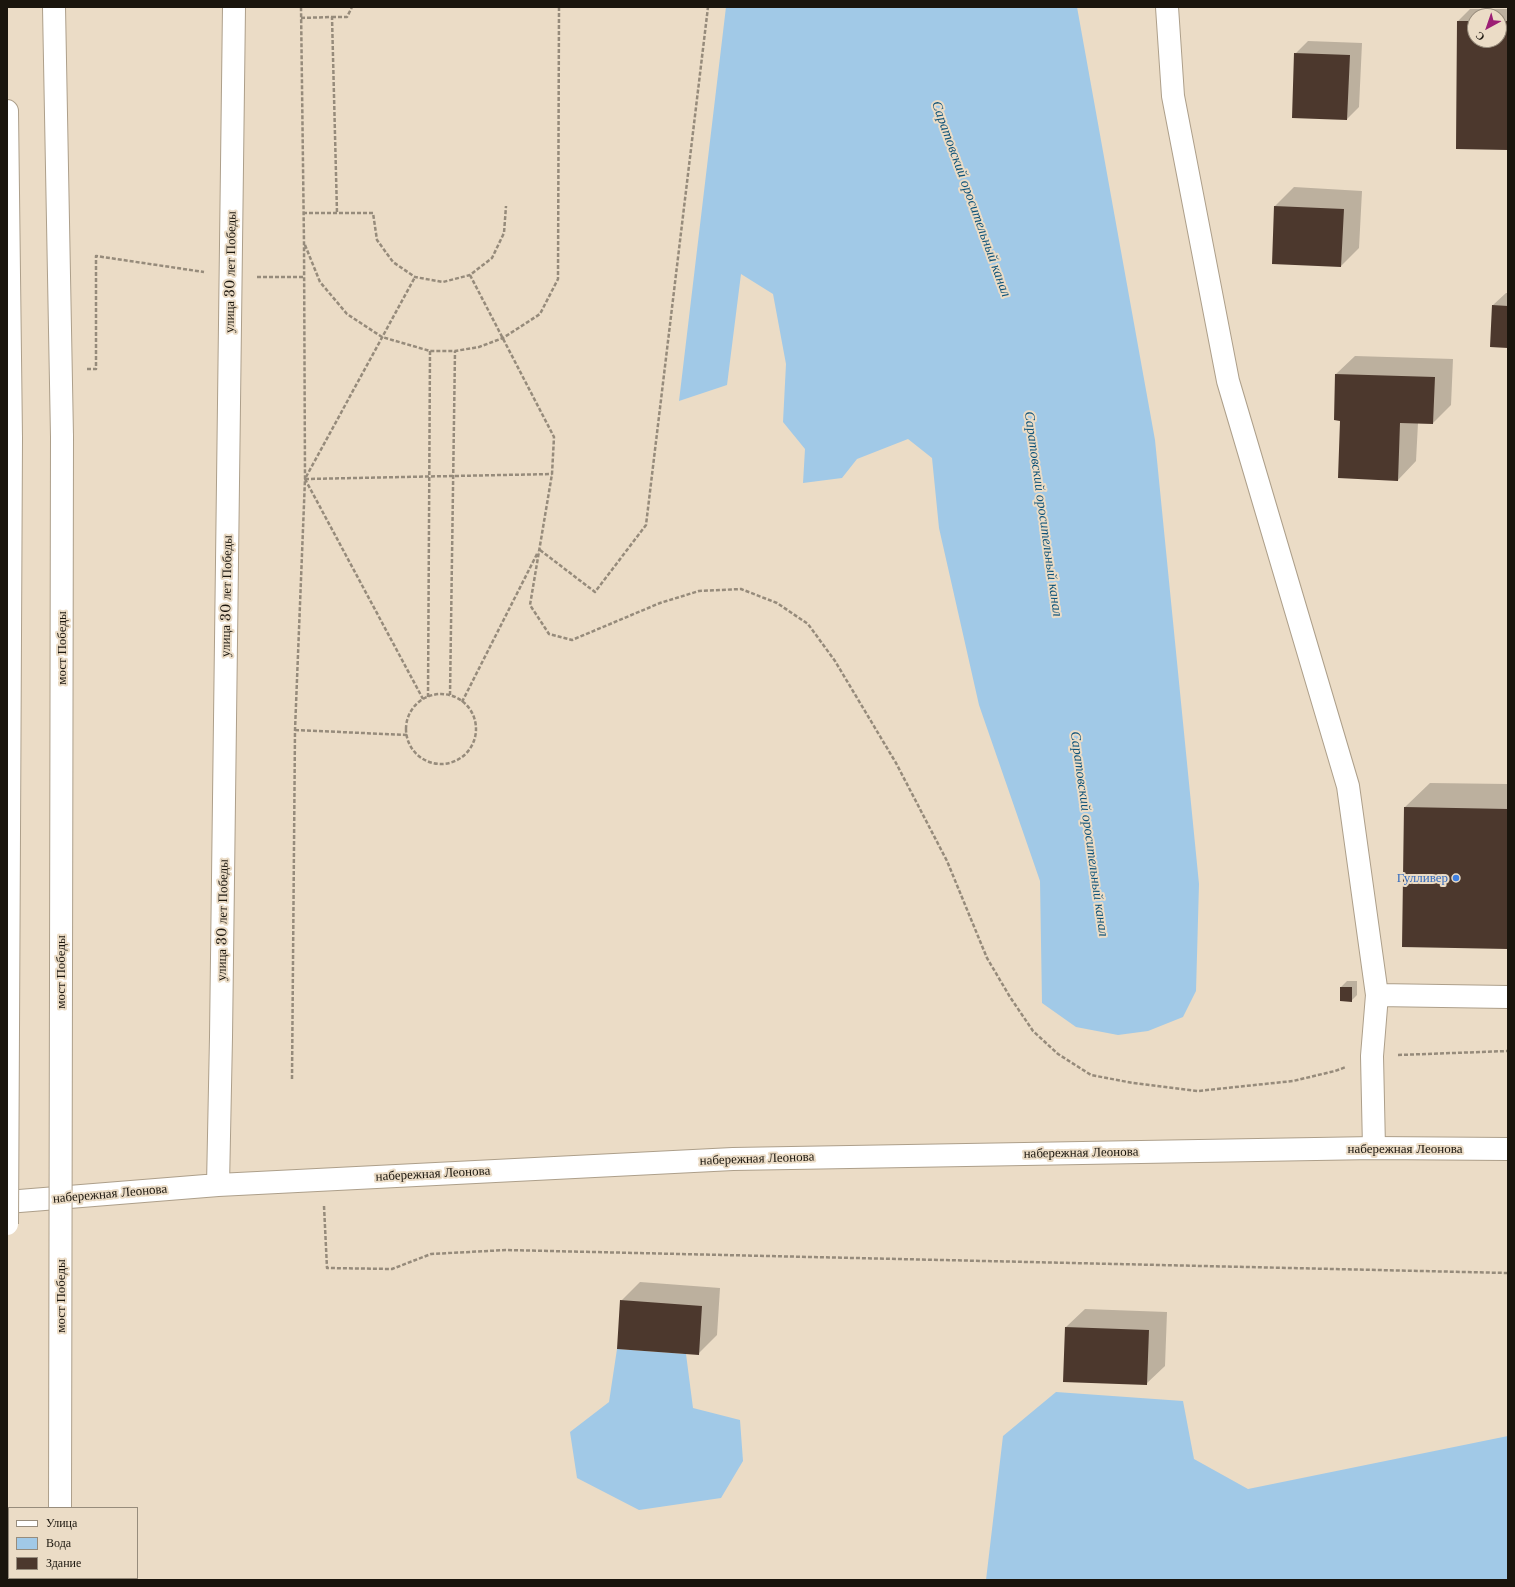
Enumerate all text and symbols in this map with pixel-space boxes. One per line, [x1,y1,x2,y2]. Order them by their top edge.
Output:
north arrow [1467,8,1507,48]
text: С [1472,29,1487,44]
water label: Саратовский оросительный канал [928,99,1014,299]
street label: улица 30 лет Победы [222,211,240,333]
water label: Саратовский оросительный канал [1020,410,1066,618]
street label: улица 30 лет Победы [218,535,236,657]
street label: мост Победы [54,611,70,685]
water label: Саратовский оросительный канал [1066,730,1112,938]
street label: улица 30 лет Победы [214,859,232,981]
place label: Гулливер [1397,870,1448,886]
marker: Гулливер [1451,873,1461,883]
street label: мост Победы [53,935,69,1009]
street label: набережная Леонова [1348,1141,1462,1157]
street label: набережная Леонова [1023,1144,1139,1162]
street label: набережная Леонова [699,1149,815,1169]
street label: набережная Леонова [375,1163,491,1185]
street label: набережная Леонова [52,1181,168,1207]
street label: мост Победы [53,1259,69,1333]
legend [8,1507,138,1579]
text: Улица [46,1515,77,1530]
text: Вода [46,1535,71,1550]
text: Здание [46,1555,81,1570]

